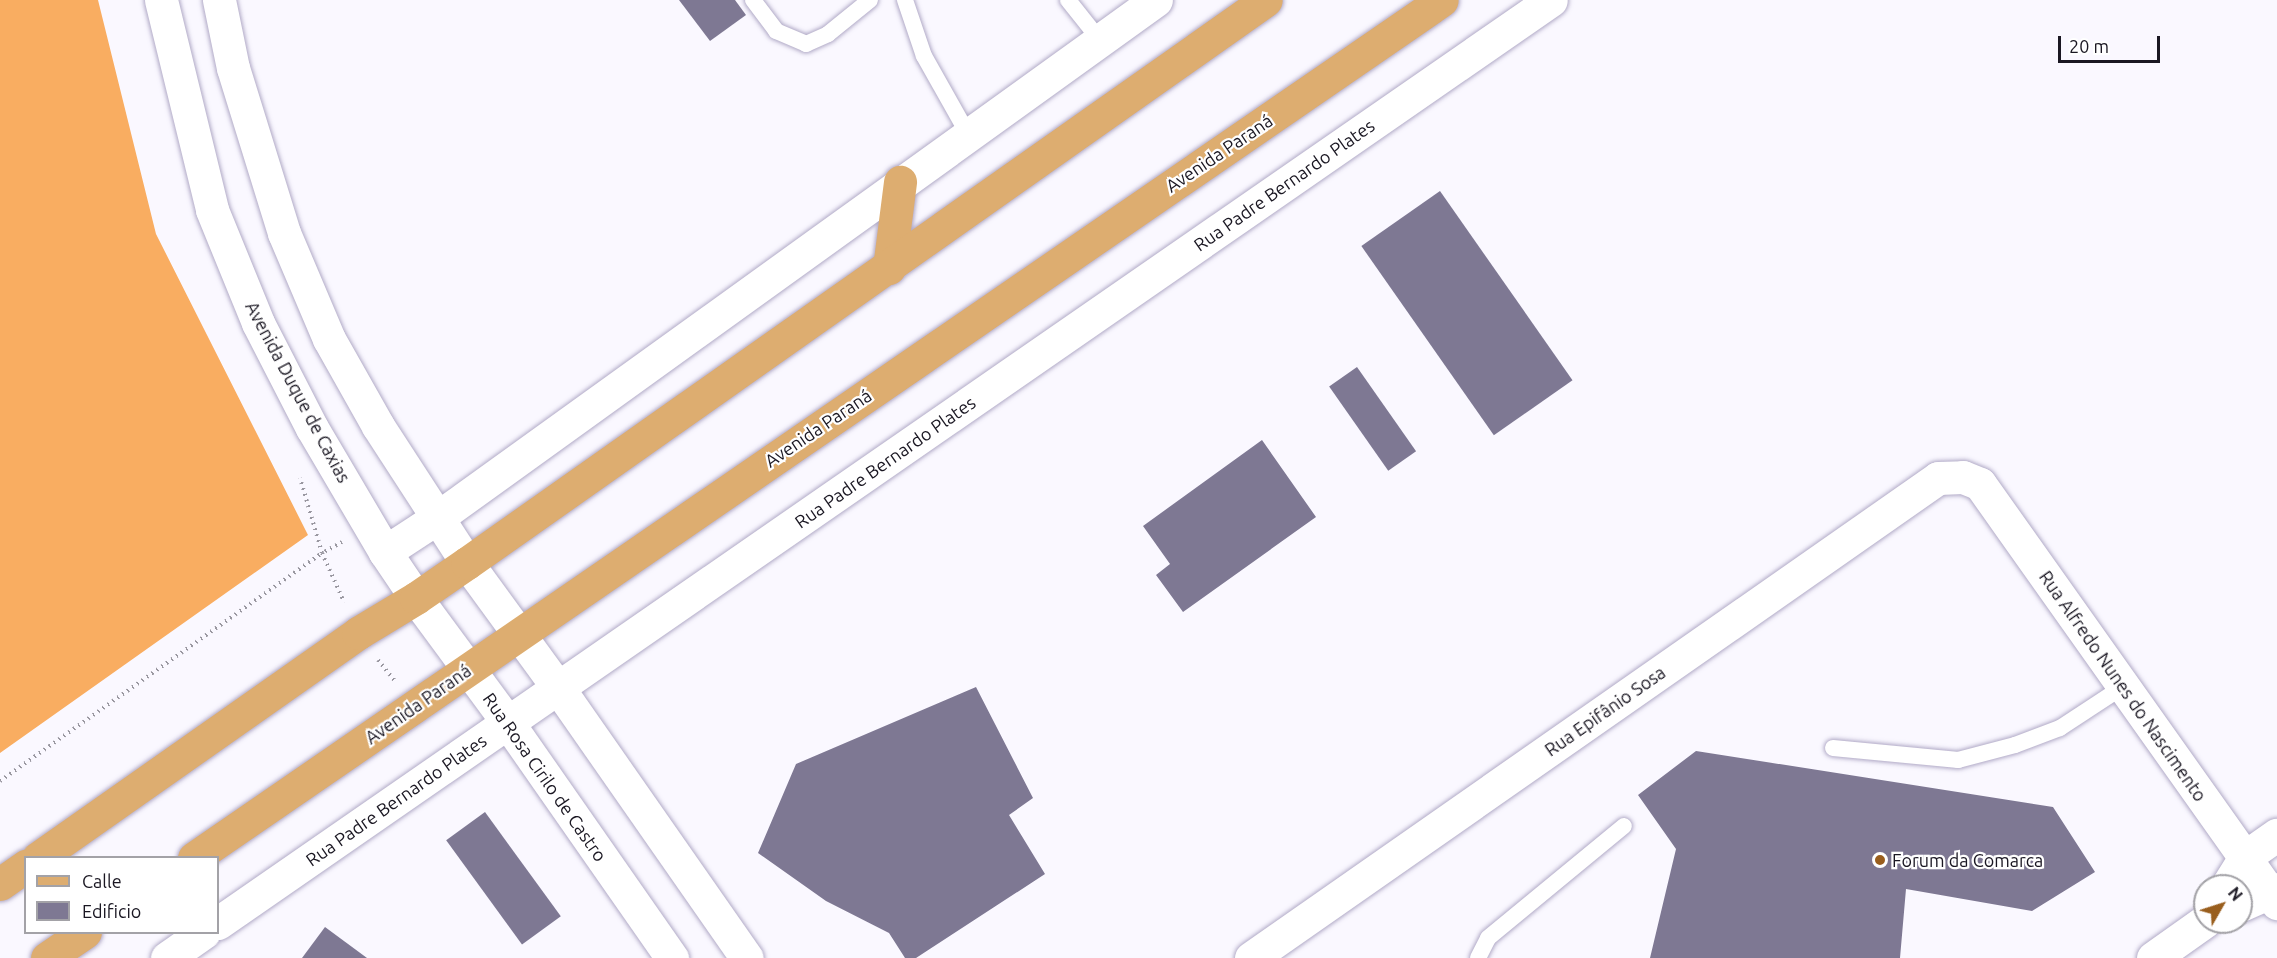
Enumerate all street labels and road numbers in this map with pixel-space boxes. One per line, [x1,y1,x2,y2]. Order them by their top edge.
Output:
street label: Avenida Paraná [1161,109,1277,197]
street label: Rua Padre Bernardo Plates [1190,114,1378,256]
street label: Avenida Duque de Caxias [241,298,355,486]
street label: Avenida Paraná [760,384,876,472]
street label: Rua Padre Bernardo Plates [791,391,979,533]
street label: Rua Alfredo Nunes do Nascimento [2035,567,2211,805]
street label: Avenida Paraná [361,660,475,748]
street label: Rua Epifânio Sosa [1541,661,1669,761]
street label: Rua Rosa Cirilo de Castro [479,689,611,865]
street label: Rua Padre Bernardo Plates [302,729,490,871]

